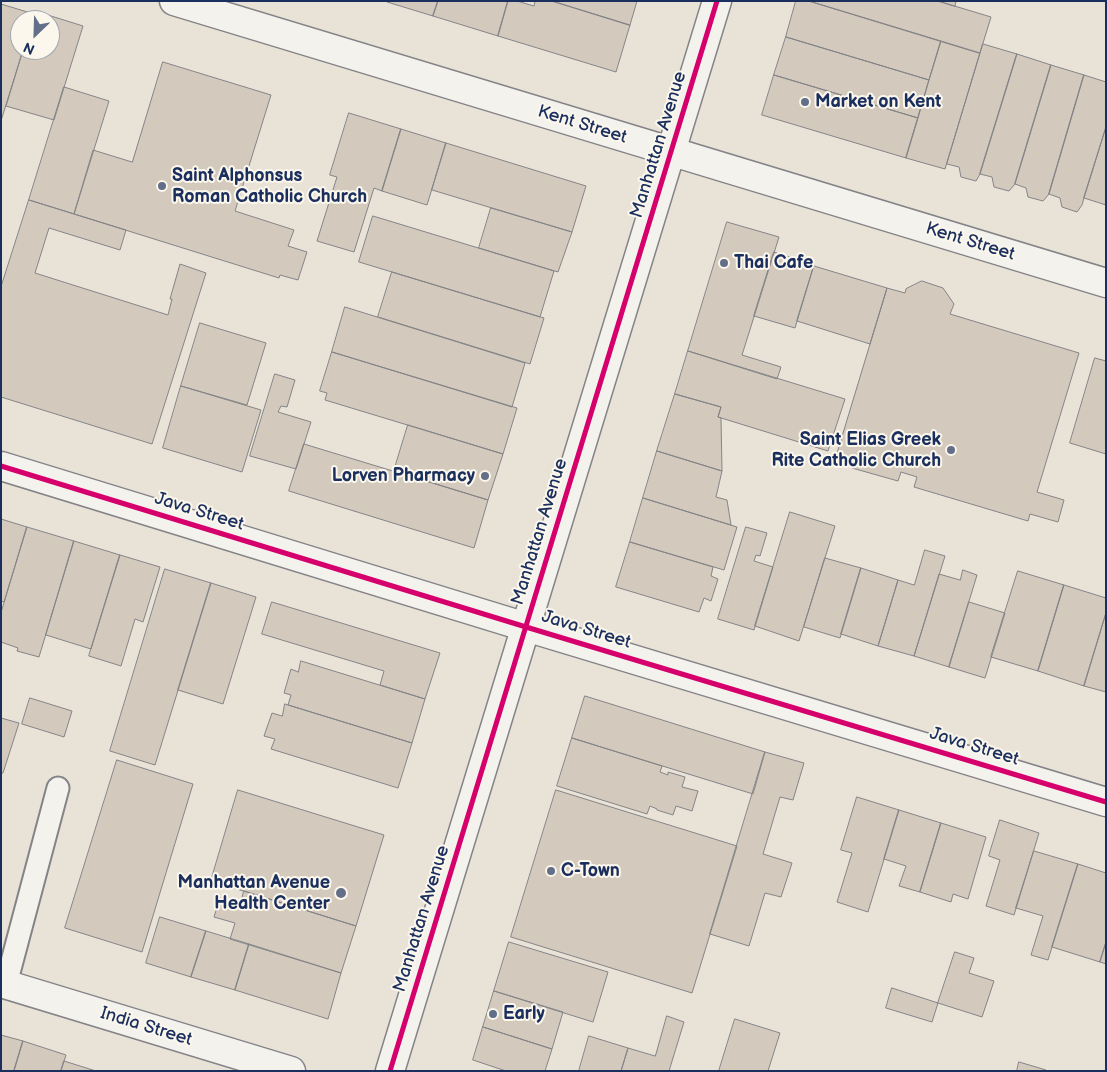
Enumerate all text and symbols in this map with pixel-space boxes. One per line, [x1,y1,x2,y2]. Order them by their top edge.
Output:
north arrow [10,10,60,60]
text: N [21,38,37,58]
street label: Manhattan Avenue [626,69,692,221]
place label: Market on Kent [815,91,941,113]
marker: Market on Kent [799,96,811,108]
street label: Kent Street [535,101,629,149]
place label: Saint Alphonsus Roman Catholic Church [172,165,367,208]
marker: Saint Alphonsus Roman Catholic Church [156,180,168,192]
street label: Kent Street [923,218,1017,266]
place label: Thai Cafe [734,252,813,274]
marker: Thai Cafe [718,257,730,269]
place label: Saint Elias Greek Rite Catholic Church [771,429,941,472]
marker: Saint Elias Greek Rite Catholic Church [945,444,957,456]
street label: Manhattan Avenue [507,456,573,608]
place label: Lorven Pharmacy [332,465,475,487]
marker: Lorven Pharmacy [479,470,491,482]
street label: Java Street [152,488,246,536]
street label: Java Street [539,606,633,654]
street label: Java Street [927,723,1021,771]
street label: Manhattan Avenue [389,843,455,995]
place label: C-Town [561,860,620,882]
marker: C-Town [545,865,557,877]
place label: Manhattan Avenue Health Center [178,872,330,914]
marker: Manhattan Avenue Health Center [334,886,348,900]
street label: India Street [98,1003,194,1051]
place label: Early [503,1003,545,1025]
marker: Early [487,1008,499,1020]

